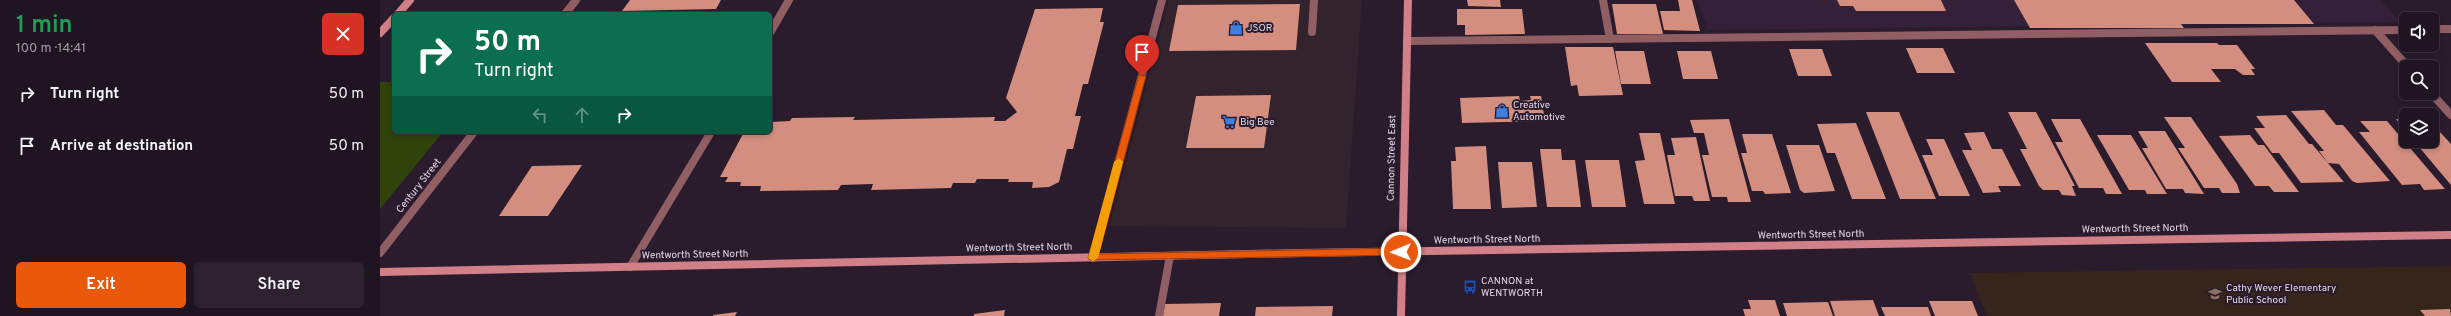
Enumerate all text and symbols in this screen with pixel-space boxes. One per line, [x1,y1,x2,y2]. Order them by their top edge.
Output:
text: 1 min [16,11,73,41]
map controls [2399,12,2439,148]
button: sound [2399,12,2439,52]
button: close [322,13,364,55]
shop icon: JSOR [1228,20,1244,36]
place label: JSOR [1247,22,1272,35]
text: 50 m [474,25,541,61]
icon: right [408,28,460,80]
pin [1125,35,1159,76]
text: 100 m · 14:41 [16,41,86,57]
icon: arrive [1131,41,1153,63]
text: Turn right [474,60,554,83]
button: search [2399,60,2439,100]
icon: right [16,83,38,105]
text: Turn right [50,85,119,104]
text: 50 m [329,85,364,104]
place label: Creative Automotive [1513,99,1565,124]
shop icon: Creative Automotive [1494,103,1510,119]
icon: left [529,104,551,126]
icon: ahead [571,104,593,126]
icon: right [613,104,635,126]
button: layers [2399,108,2439,148]
supermarket icon: Big Bee [1221,114,1237,130]
street label: Cannon Street East [1385,114,1399,201]
place label: Big Bee [1240,116,1275,129]
icon: arrive [16,135,38,157]
text: Arrive at destination [50,137,193,156]
text: 50 m [329,137,364,156]
street label: Century Street [394,156,445,216]
street label: Wentworth Street North [2082,222,2188,236]
street label: Wentworth Street North [1758,228,1864,242]
position arrow [1380,231,1422,273]
street label: Wentworth Street North [1434,233,1540,247]
street label: Wentworth Street North [966,241,1072,255]
street label: Wentworth Street North [642,248,748,262]
button: Exit [16,262,186,308]
button: Share [194,262,364,308]
place label: CANNON at WENTWORTH [1481,275,1543,300]
bus stop icon: CANNON at WENTWORTH [1462,279,1478,295]
place label: Cathy Wever Elementary Public School [2226,282,2336,307]
school or university icon: Cathy Wever Elementary Public School [2207,286,2223,302]

